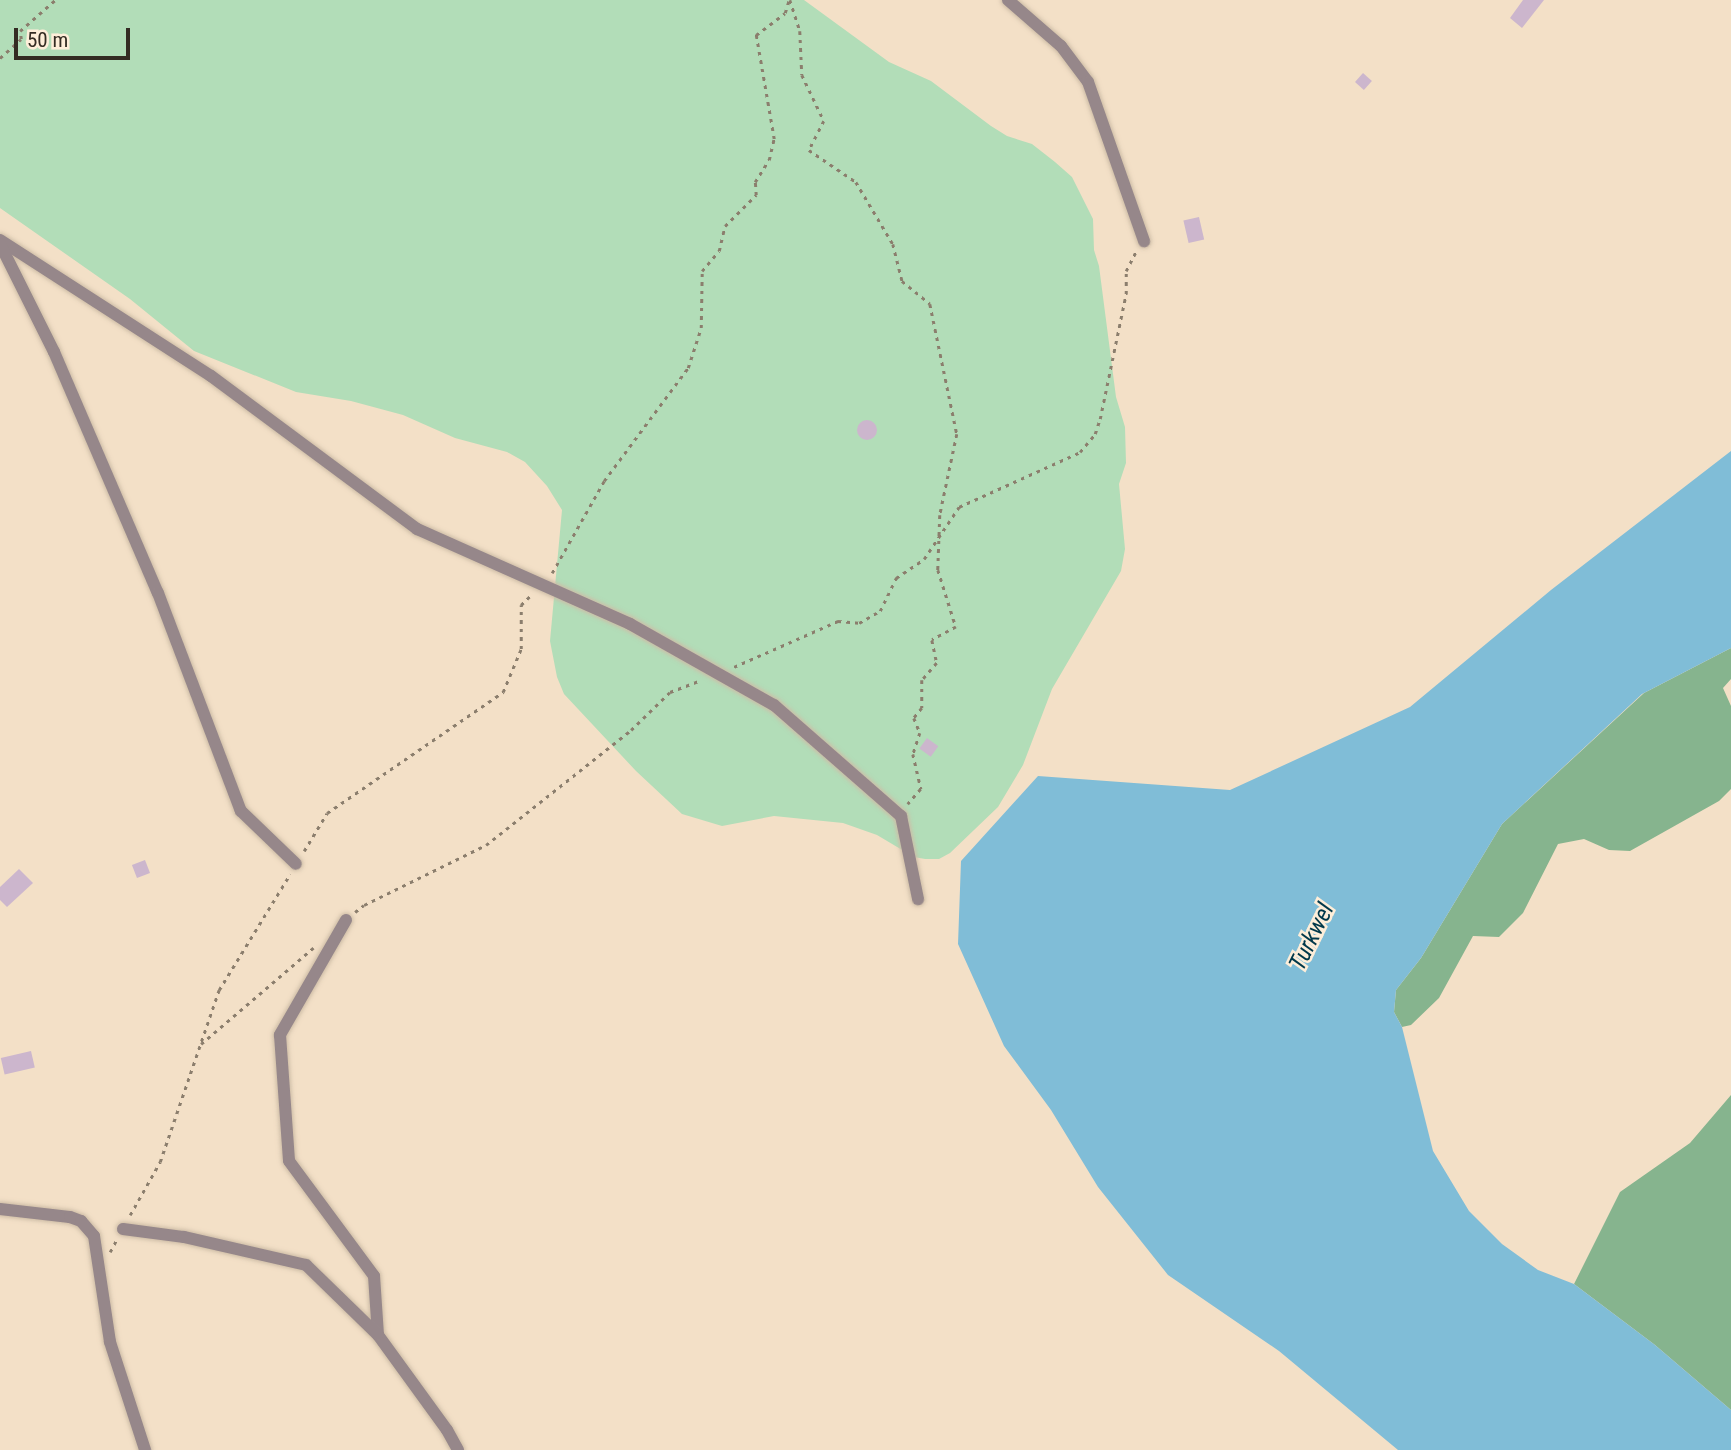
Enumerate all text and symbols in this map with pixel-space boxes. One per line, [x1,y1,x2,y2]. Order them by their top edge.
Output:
scale bar [18,14,133,58]
text: 50 m [27,28,68,52]
water label: Turkwel [1283,899,1341,975]

